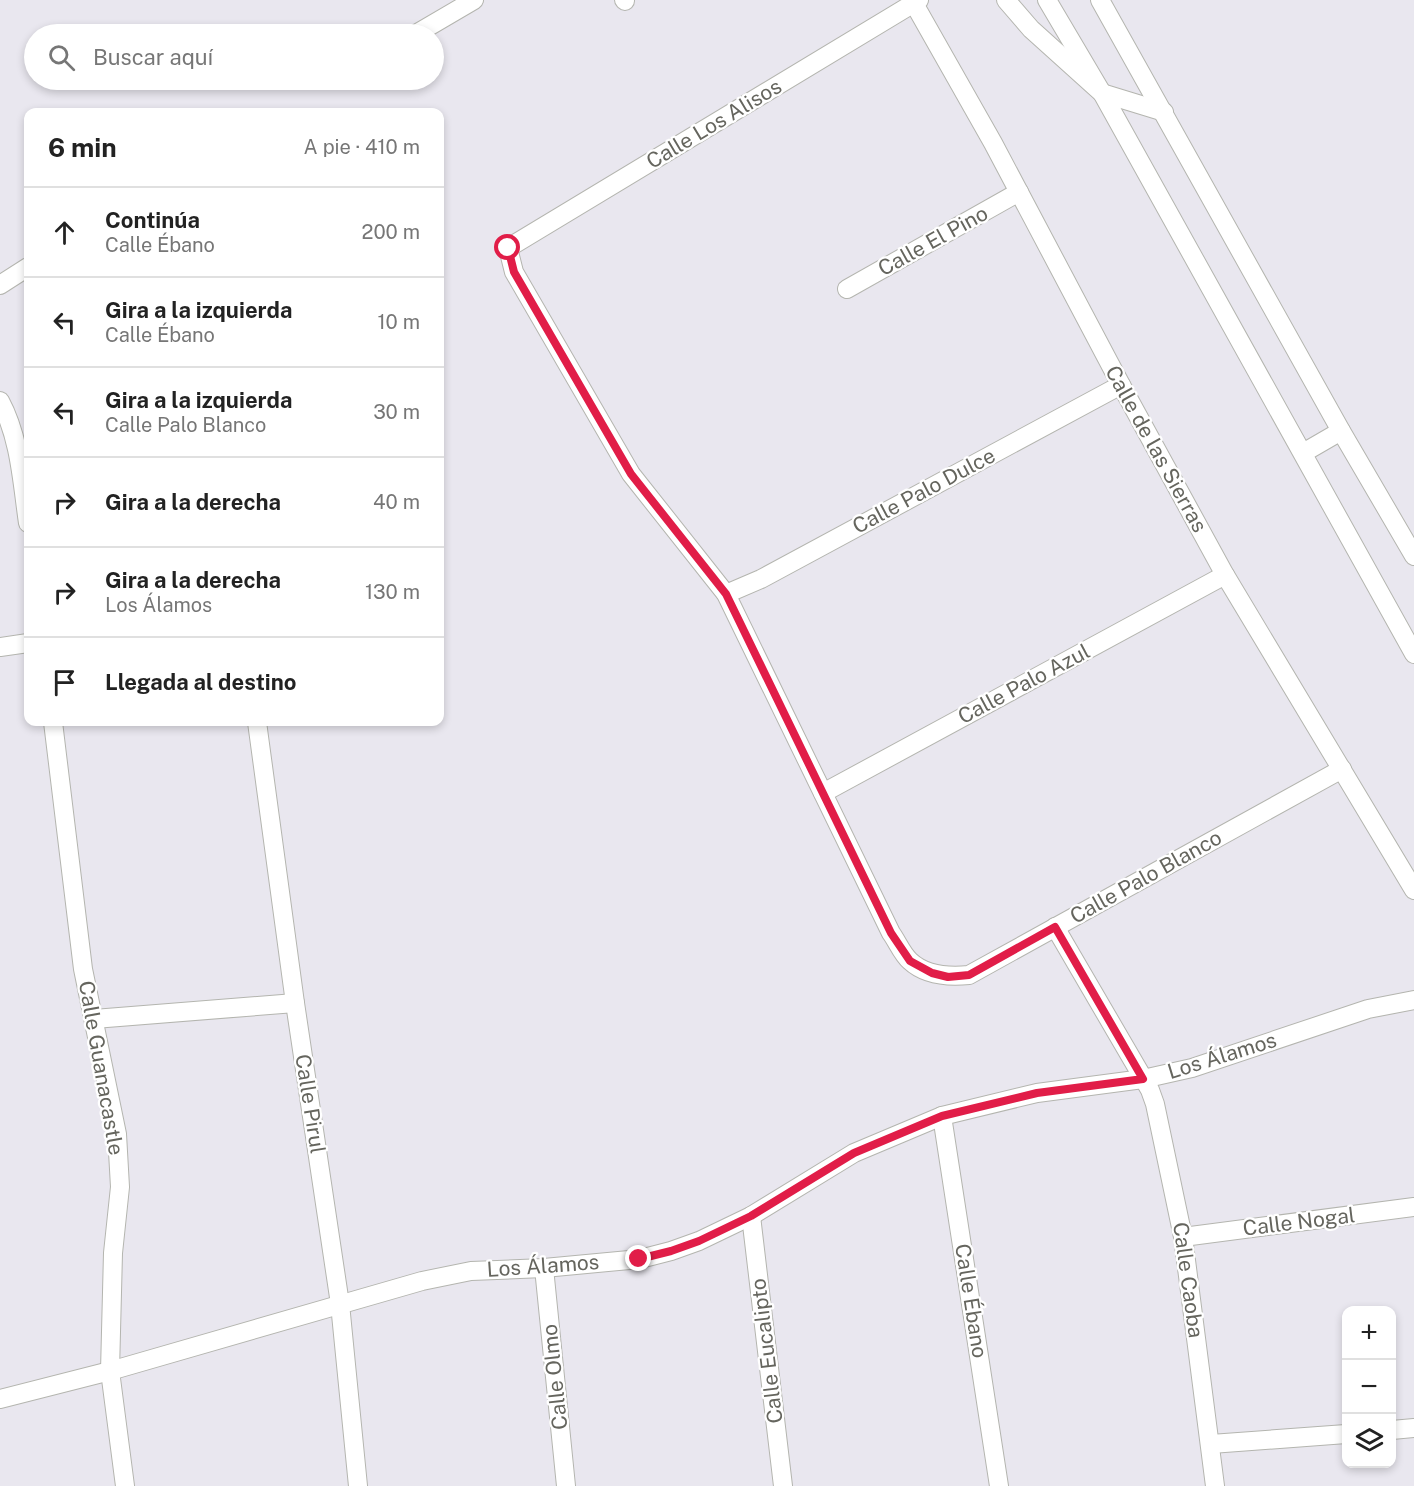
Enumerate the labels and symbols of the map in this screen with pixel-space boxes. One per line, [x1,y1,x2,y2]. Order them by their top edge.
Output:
street label: Calle Los Alisos [642,73,786,174]
street label: Calle El Pino [874,200,992,281]
route start [494,234,520,260]
street label: Calle de las Sierras [1100,361,1213,536]
street label: Calle Palo Dulce [848,442,999,539]
street label: Calle Palo Azul [954,638,1094,729]
street label: Calle Palo Blanco [1066,825,1226,929]
street label: Calle Guanacastle [74,979,129,1157]
street label: Los Álamos [1164,1027,1279,1084]
street label: Calle Pirul [290,1052,331,1155]
street label: Calle Nogal [1241,1202,1356,1241]
street label: Calle Caoba [1168,1221,1209,1339]
street label: Calle Ébano [950,1242,993,1360]
route end [625,1245,651,1271]
street label: Los Álamos [486,1249,600,1282]
street label: Calle Eucalipto [745,1277,788,1425]
street label: Calle Olmo [537,1323,572,1431]

